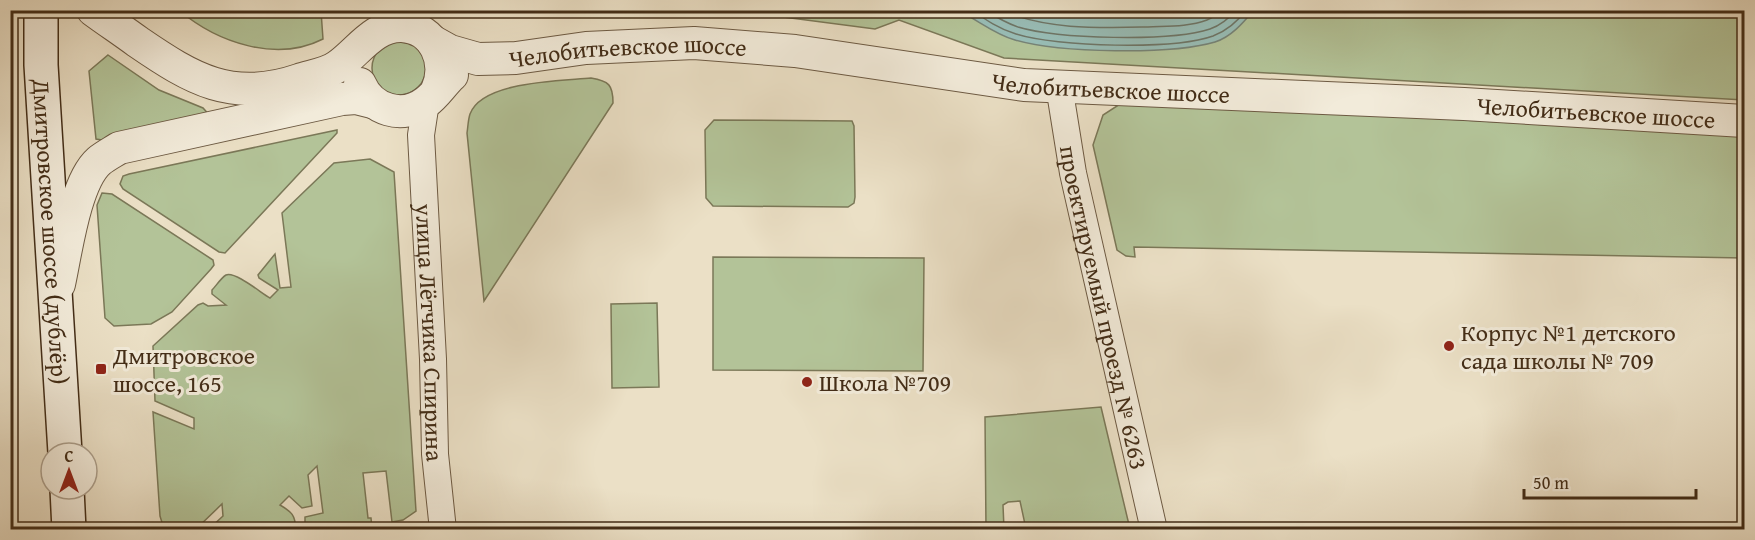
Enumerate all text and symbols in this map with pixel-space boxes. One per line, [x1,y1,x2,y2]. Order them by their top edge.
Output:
street label: Челобитьевское шоссе [506,25,748,76]
street label: Челобитьевское шоссе [989,63,1231,111]
street label: Дмитровское шоссе (дублёр) [24,77,78,386]
street label: Челобитьевское шоссе [1476,87,1716,137]
street label: проектируемый проезд № 6263 [1051,143,1157,473]
street label: улица Лётчика Спирина [407,202,453,464]
place label: Корпус №1 детского сада школы № 709 [1461,315,1676,378]
place label: Дмитровское шоссе, 165 [112,338,255,401]
marker: Корпус №1 детского сада школы № 709 [1442,339,1456,353]
marker: Дмитровское шоссе, 165 [94,362,108,376]
place label: Школа №709 [819,365,951,400]
marker: Школа №709 [800,375,814,389]
north arrow [39,441,99,501]
text: С [64,444,74,468]
scale bar [1524,462,1696,500]
text: 50 m [1533,469,1569,496]

